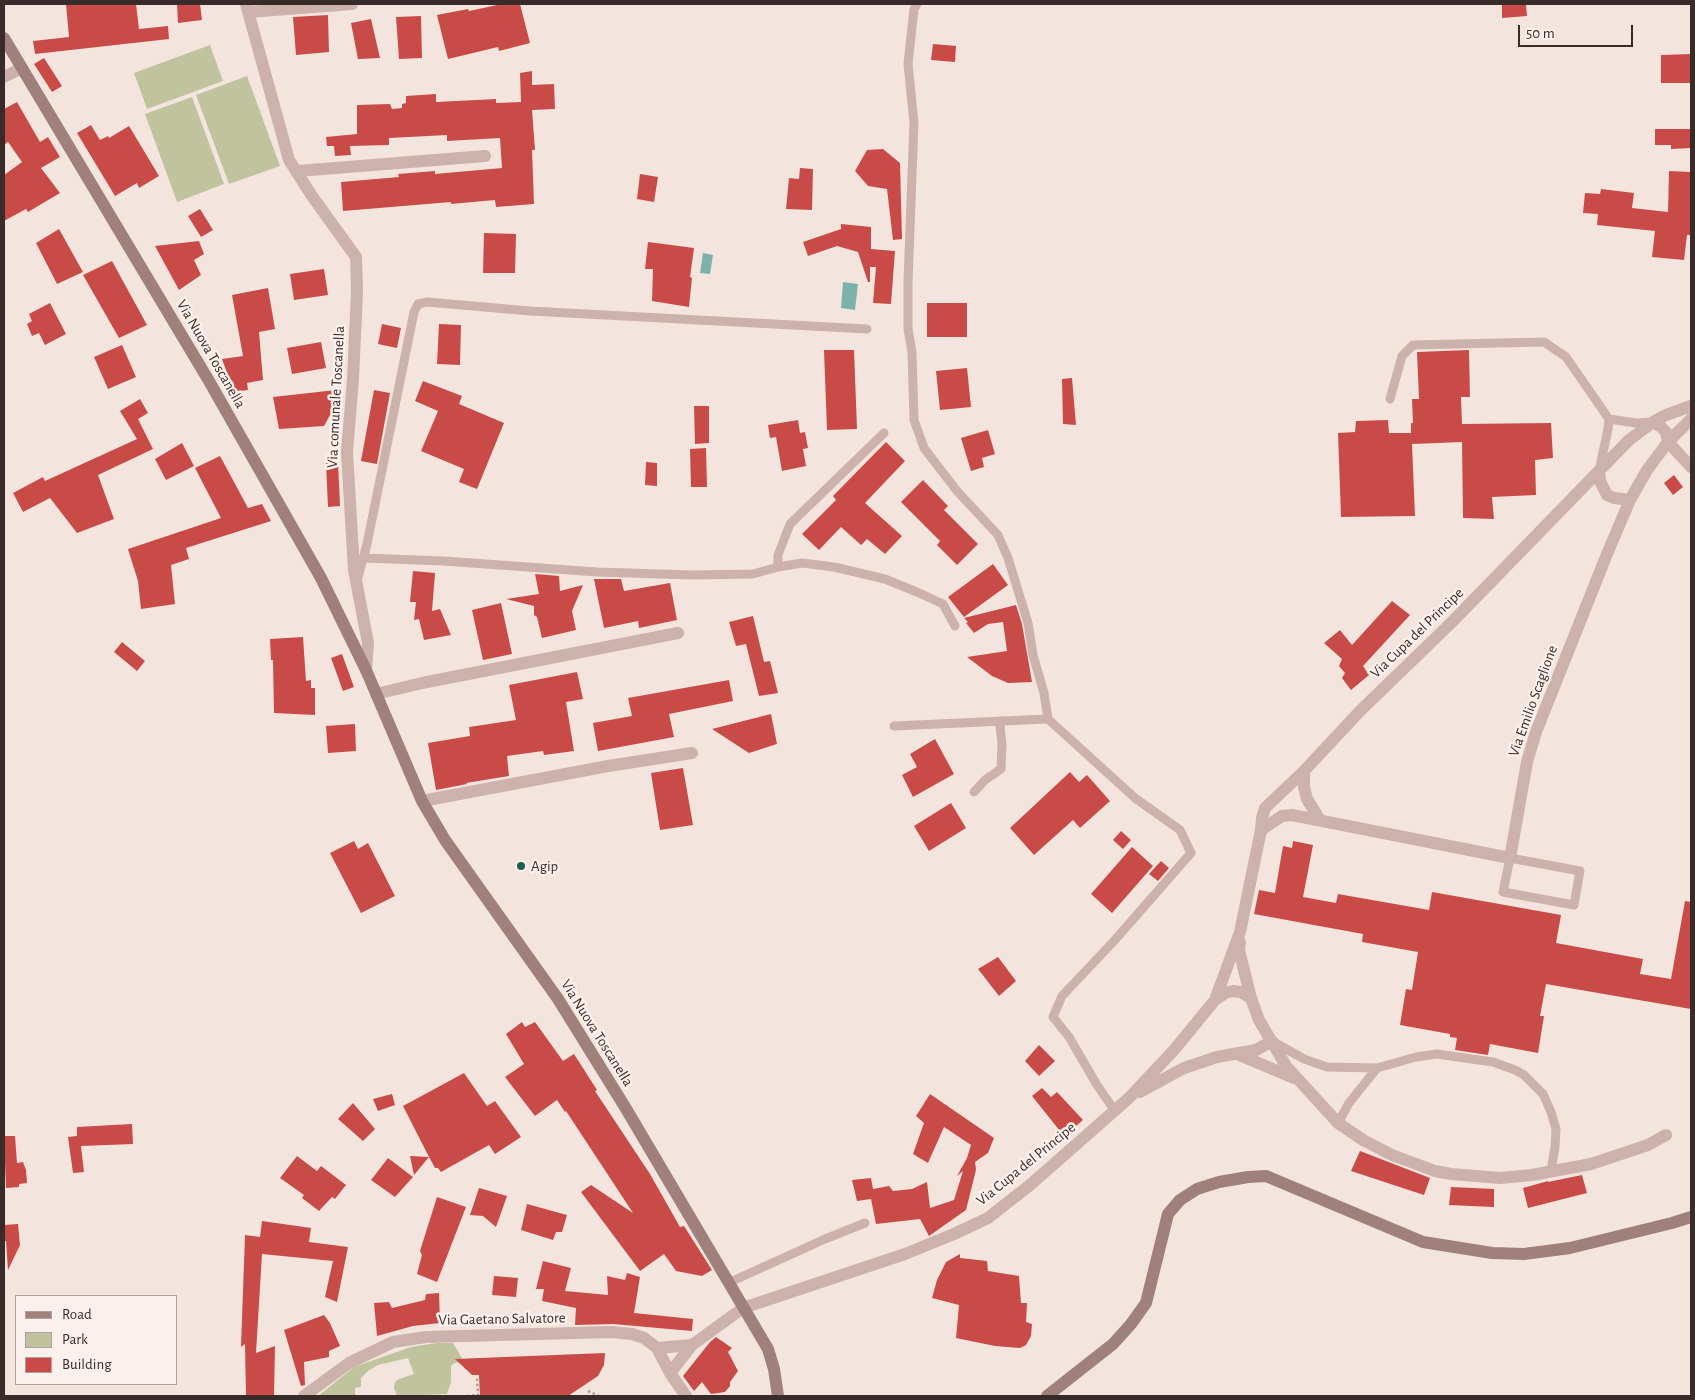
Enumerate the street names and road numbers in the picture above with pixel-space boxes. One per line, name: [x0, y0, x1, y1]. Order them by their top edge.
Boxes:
street label: Via Nuova Toscanella: [173, 296, 249, 412]
street label: Via comunale Toscanella: [323, 325, 349, 469]
street label: Via Cupa del Principe: [1367, 584, 1467, 682]
street label: Via Emilio Scaglione: [1504, 643, 1562, 759]
street label: Via Nuova Toscanella: [557, 976, 637, 1090]
street label: Via Cupa del Principe: [973, 1118, 1079, 1210]
street label: Via Gaetano Salvatore: [438, 1309, 566, 1329]

